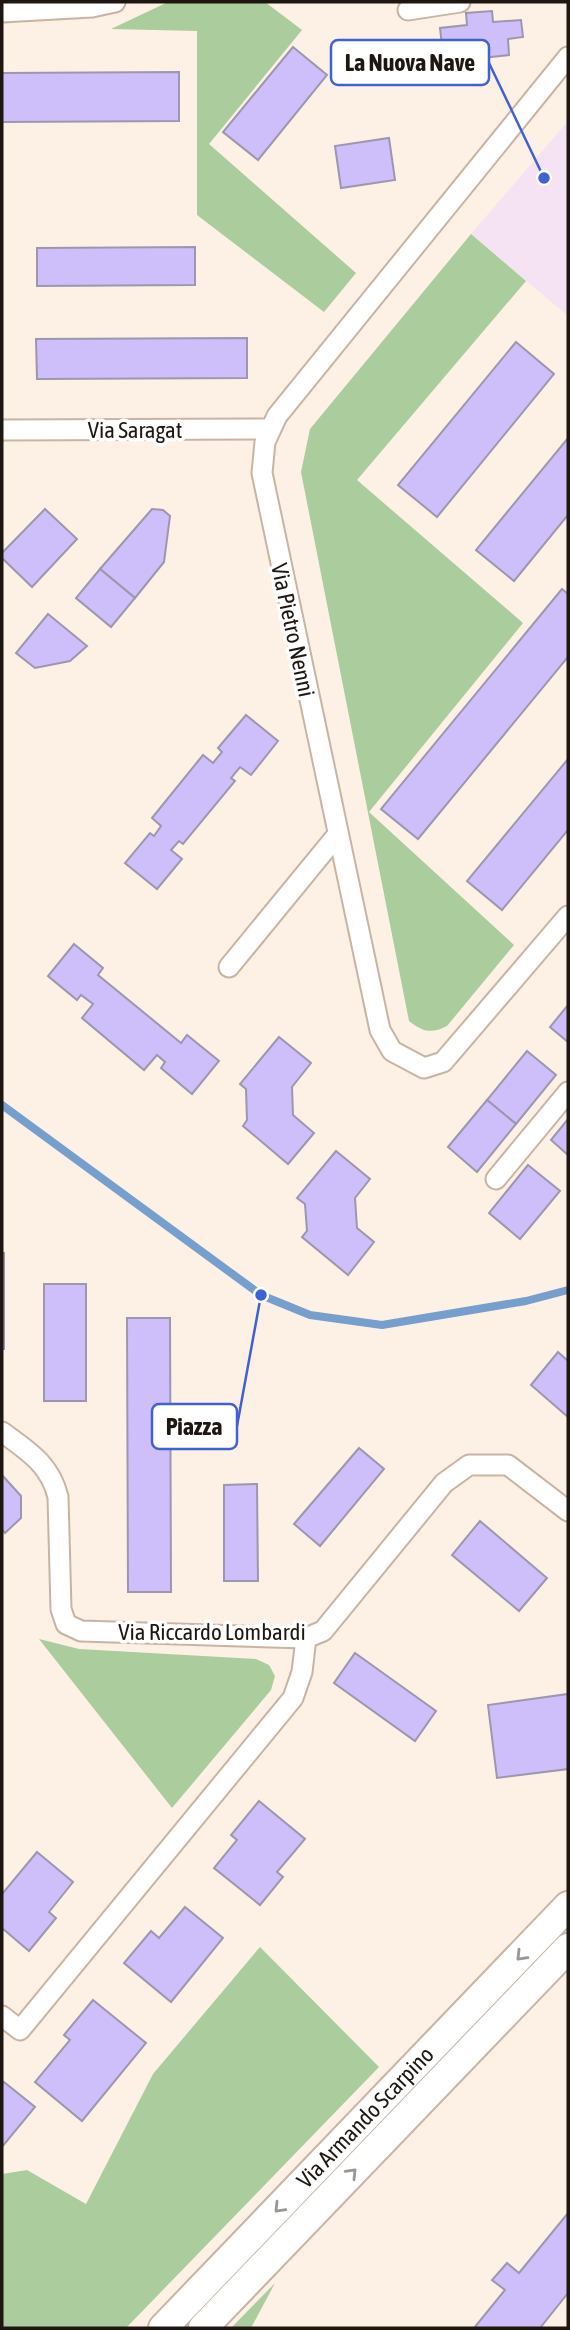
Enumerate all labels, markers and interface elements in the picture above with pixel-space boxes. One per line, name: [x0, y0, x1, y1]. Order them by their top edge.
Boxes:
callout: La Nuova Nave: [331, 40, 489, 85]
text: La Nuova Nave: [345, 49, 475, 76]
street label: Via Saragat: [88, 417, 182, 443]
street label: Via Pietro Nenni: [266, 561, 320, 699]
callout: Piazza: [152, 1404, 237, 1449]
text: Piazza: [166, 1413, 222, 1440]
street label: Via Riccardo Lombardi: [118, 1619, 306, 1645]
one-way arrow: [517, 1948, 530, 1961]
street label: Via Armando Scarpino: [292, 2041, 439, 2193]
one-way arrow: [344, 2169, 357, 2182]
one-way arrow: [274, 2200, 287, 2213]

